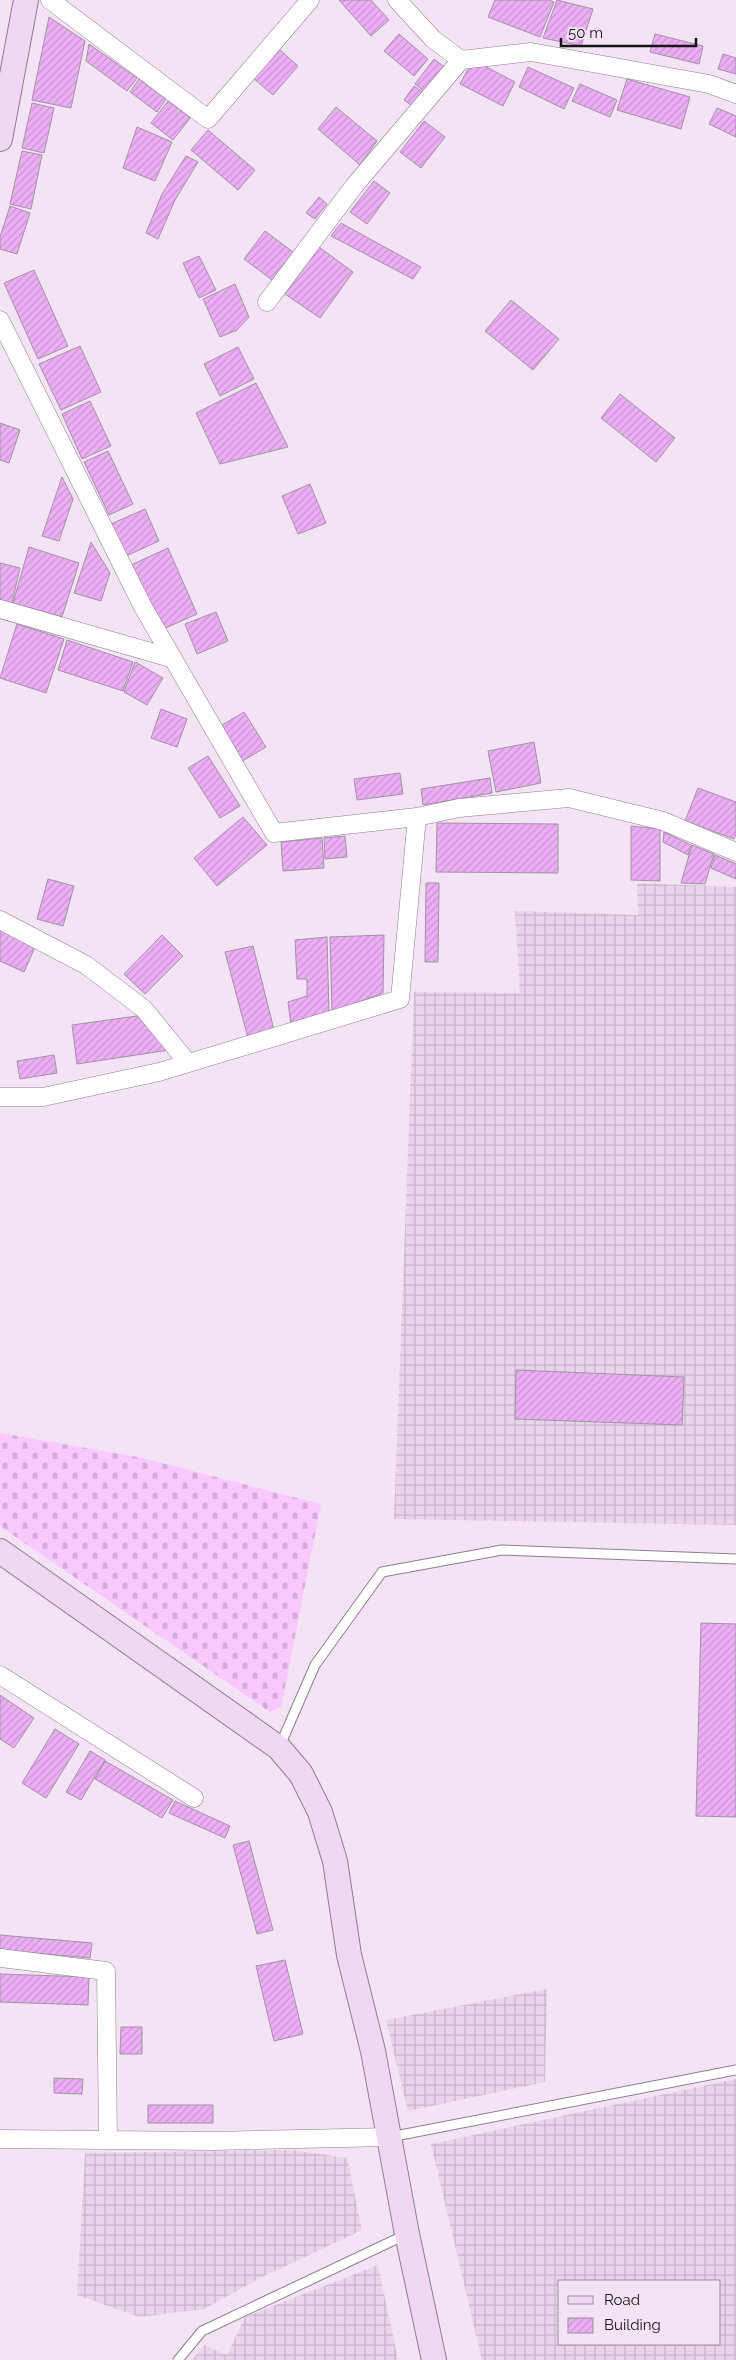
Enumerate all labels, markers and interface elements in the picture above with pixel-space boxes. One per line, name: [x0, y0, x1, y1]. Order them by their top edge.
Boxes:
scale bar: [561, 15, 696, 47]
text: 50 m: [568, 24, 603, 42]
legend: [558, 2280, 721, 2345]
text: Road: [604, 2291, 640, 2309]
text: Building: [604, 2316, 661, 2334]

